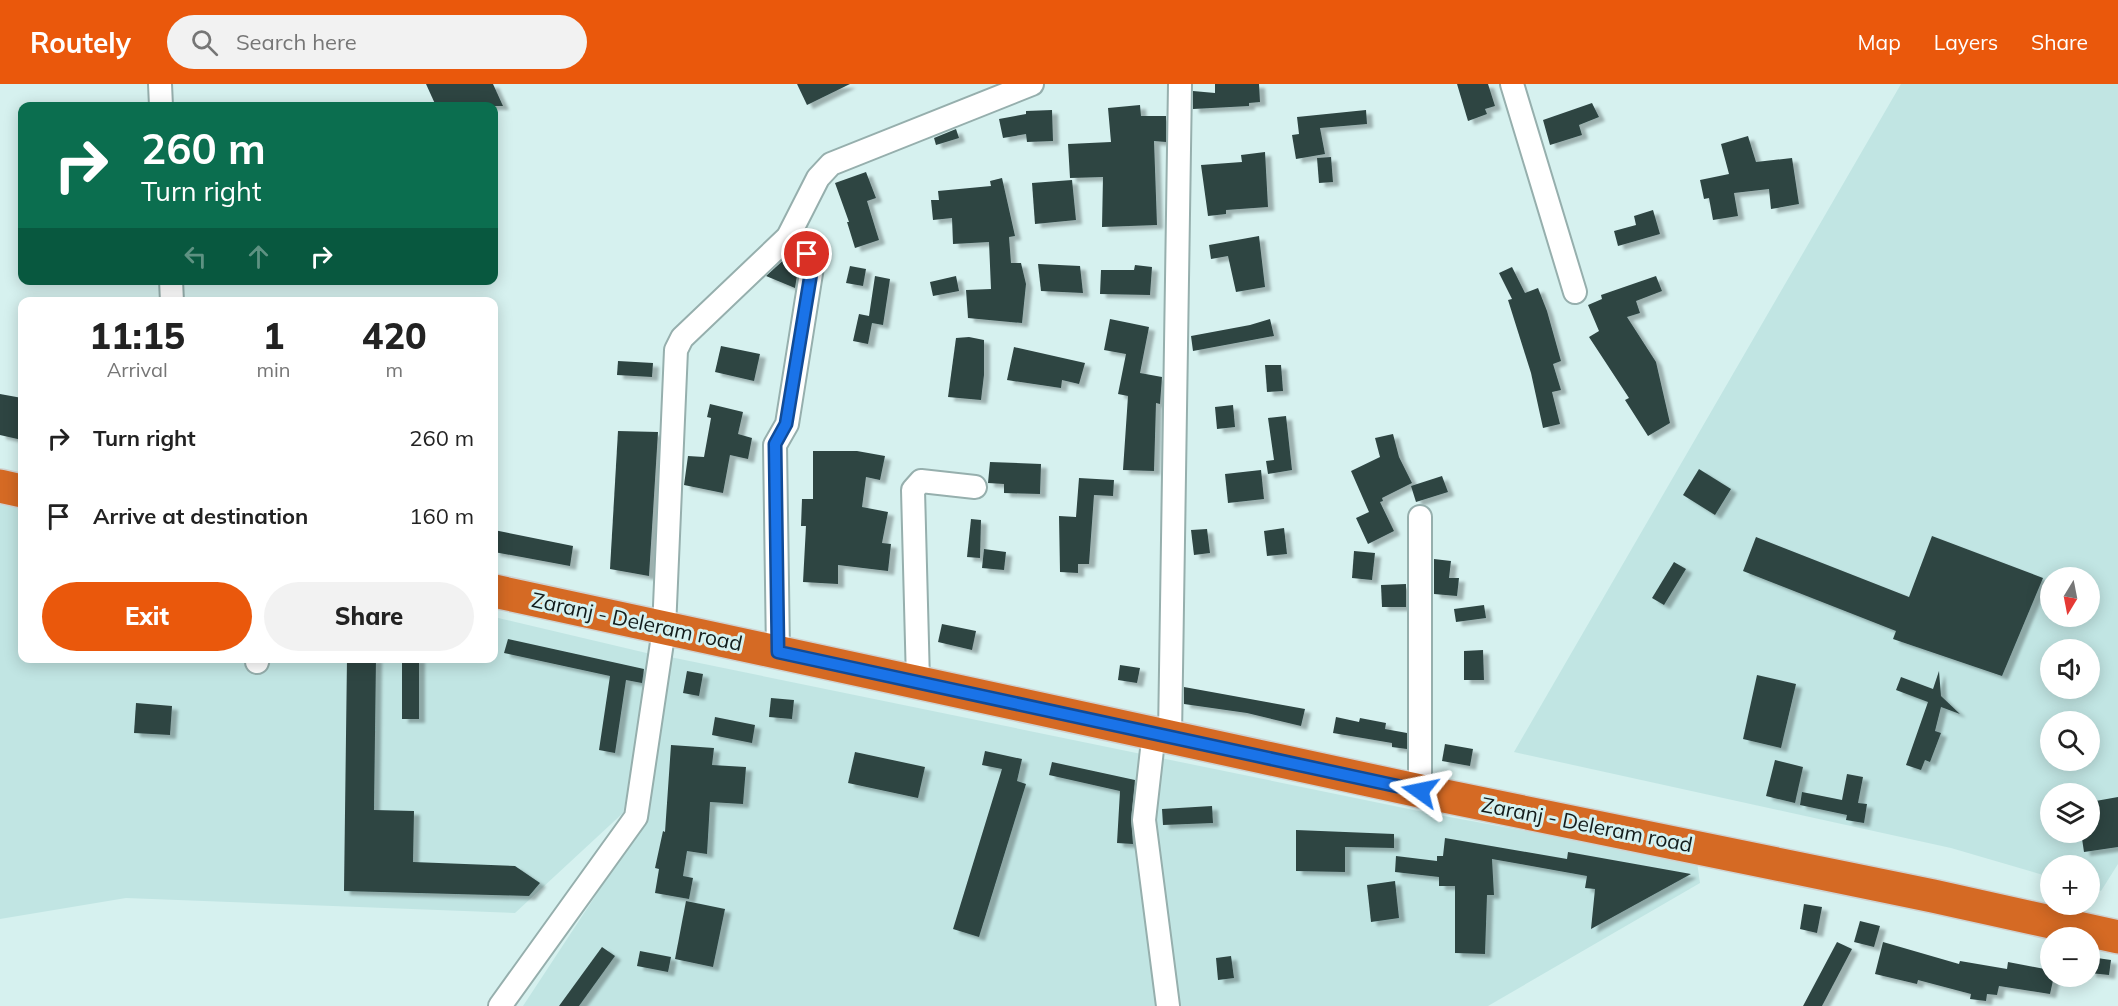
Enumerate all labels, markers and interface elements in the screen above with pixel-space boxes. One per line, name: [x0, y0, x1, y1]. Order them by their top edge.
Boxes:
search box: [167, 15, 587, 69]
text: Routely: [30, 25, 131, 60]
icon: search: [188, 26, 221, 59]
text: Search here: [236, 28, 357, 56]
text: Map: [1858, 29, 1901, 55]
text: Layers: [1934, 29, 1998, 55]
text: Share: [2031, 29, 2088, 55]
text: 260 m: [141, 122, 266, 175]
icon: right: [42, 126, 120, 204]
text: Turn right: [141, 174, 261, 208]
pin: [781, 228, 832, 279]
icon: arrive: [790, 237, 823, 270]
icon: left: [179, 240, 212, 273]
icon: ahead: [242, 240, 275, 273]
icon: right: [305, 240, 338, 273]
text: 11:15: [89, 313, 185, 358]
text: 1: [263, 313, 284, 358]
text: 420: [362, 313, 427, 358]
text: Arrival: [107, 357, 168, 382]
text: min: [256, 357, 291, 382]
text: m: [385, 357, 403, 382]
icon: right: [42, 422, 75, 455]
text: Turn right: [93, 424, 196, 452]
text: 260 m: [409, 424, 474, 452]
icon: arrive: [42, 500, 75, 533]
text: Arrive at destination: [93, 502, 308, 530]
text: 160 m: [409, 502, 474, 530]
north arrow: [2040, 567, 2100, 627]
map controls: [2040, 567, 2100, 987]
button: Exit: [42, 582, 252, 651]
button: Share: [264, 582, 474, 651]
street label: Zaranj - Deleram road: [530, 586, 745, 656]
button: sound: [2040, 639, 2100, 699]
button: search: [2040, 711, 2100, 771]
position arrow: [1388, 759, 1452, 823]
button: layers: [2040, 783, 2100, 843]
street label: Zaranj - Deleram road: [1479, 791, 1695, 857]
button: +: [2040, 855, 2100, 915]
button: −: [2040, 927, 2100, 987]

